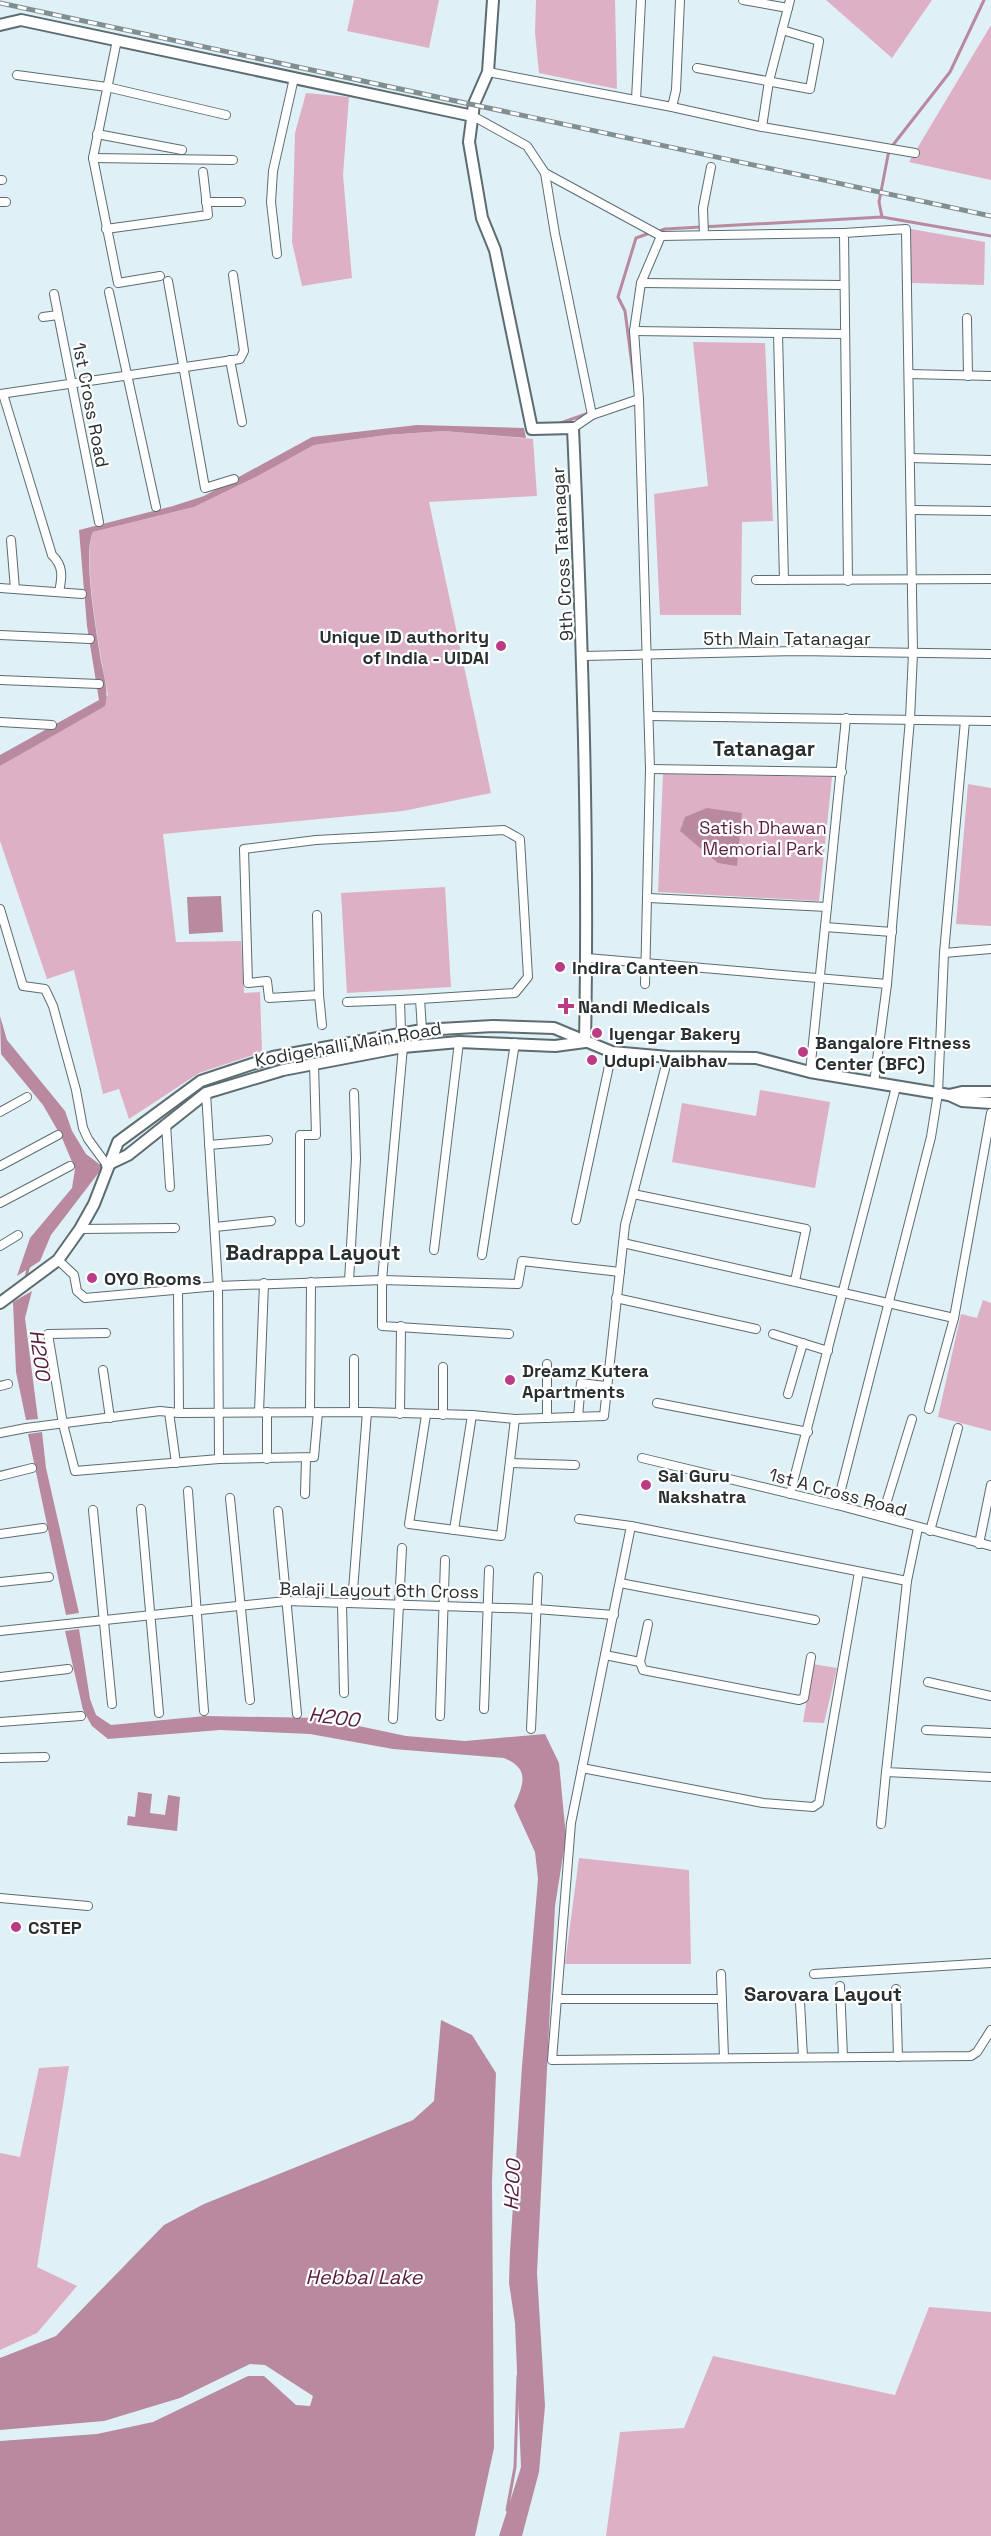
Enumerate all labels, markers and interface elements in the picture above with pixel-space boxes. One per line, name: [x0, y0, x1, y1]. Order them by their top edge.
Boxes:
street label: 1st Cross Road: [68, 341, 114, 469]
street label: 9th Cross Tatanagar: [546, 466, 578, 642]
place label: Unique ID authority of India - UIDAI: [319, 625, 489, 669]
street label: 5th Main Tatanagar: [703, 627, 871, 650]
marker: Unique ID authority of India - UIDAI: [494, 639, 508, 653]
district label: Tatanagar: [713, 735, 815, 762]
park label: Satish Dhawan Memorial Park: [699, 816, 827, 860]
place label: Indira Canteen: [572, 956, 699, 979]
marker: Indira Canteen: [553, 960, 567, 974]
place label: Nandi Medicals: [578, 995, 710, 1018]
marker: Nandi Medicals: [559, 999, 573, 1013]
street label: Kodigehalli Main Road: [253, 1016, 443, 1072]
place label: Iyengar Bakery: [609, 1022, 740, 1045]
marker: Iyengar Bakery: [590, 1026, 604, 1040]
place label: Bangalore Fitness Center (BFC): [815, 1031, 971, 1075]
marker: Bangalore Fitness Center (BFC): [796, 1045, 810, 1059]
place label: Udupi Vaibhav: [604, 1049, 728, 1072]
marker: Udupi Vaibhav: [585, 1053, 599, 1067]
district label: Badrappa Layout: [225, 1239, 401, 1266]
place label: OYO Rooms: [104, 1267, 201, 1290]
marker: OYO Rooms: [85, 1271, 99, 1285]
water label: H200: [24, 1328, 57, 1384]
place label: Dreamz Kutera Apartments: [522, 1359, 649, 1403]
marker: Dreamz Kutera Apartments: [503, 1373, 517, 1387]
street label: 1st A Cross Road: [766, 1462, 910, 1522]
place label: Sai Guru Nakshatra: [658, 1464, 747, 1508]
marker: Sai Guru Nakshatra: [639, 1478, 653, 1492]
street label: Balaji Layout 6th Cross: [279, 1577, 479, 1603]
water label: H200: [307, 1701, 363, 1733]
place label: CSTEP: [28, 1916, 82, 1939]
marker: CSTEP: [9, 1920, 23, 1934]
district label: Sarovara Layout: [744, 1981, 902, 2007]
water label: H200: [498, 2157, 526, 2211]
water label: Hebbal Lake: [306, 2264, 424, 2290]

